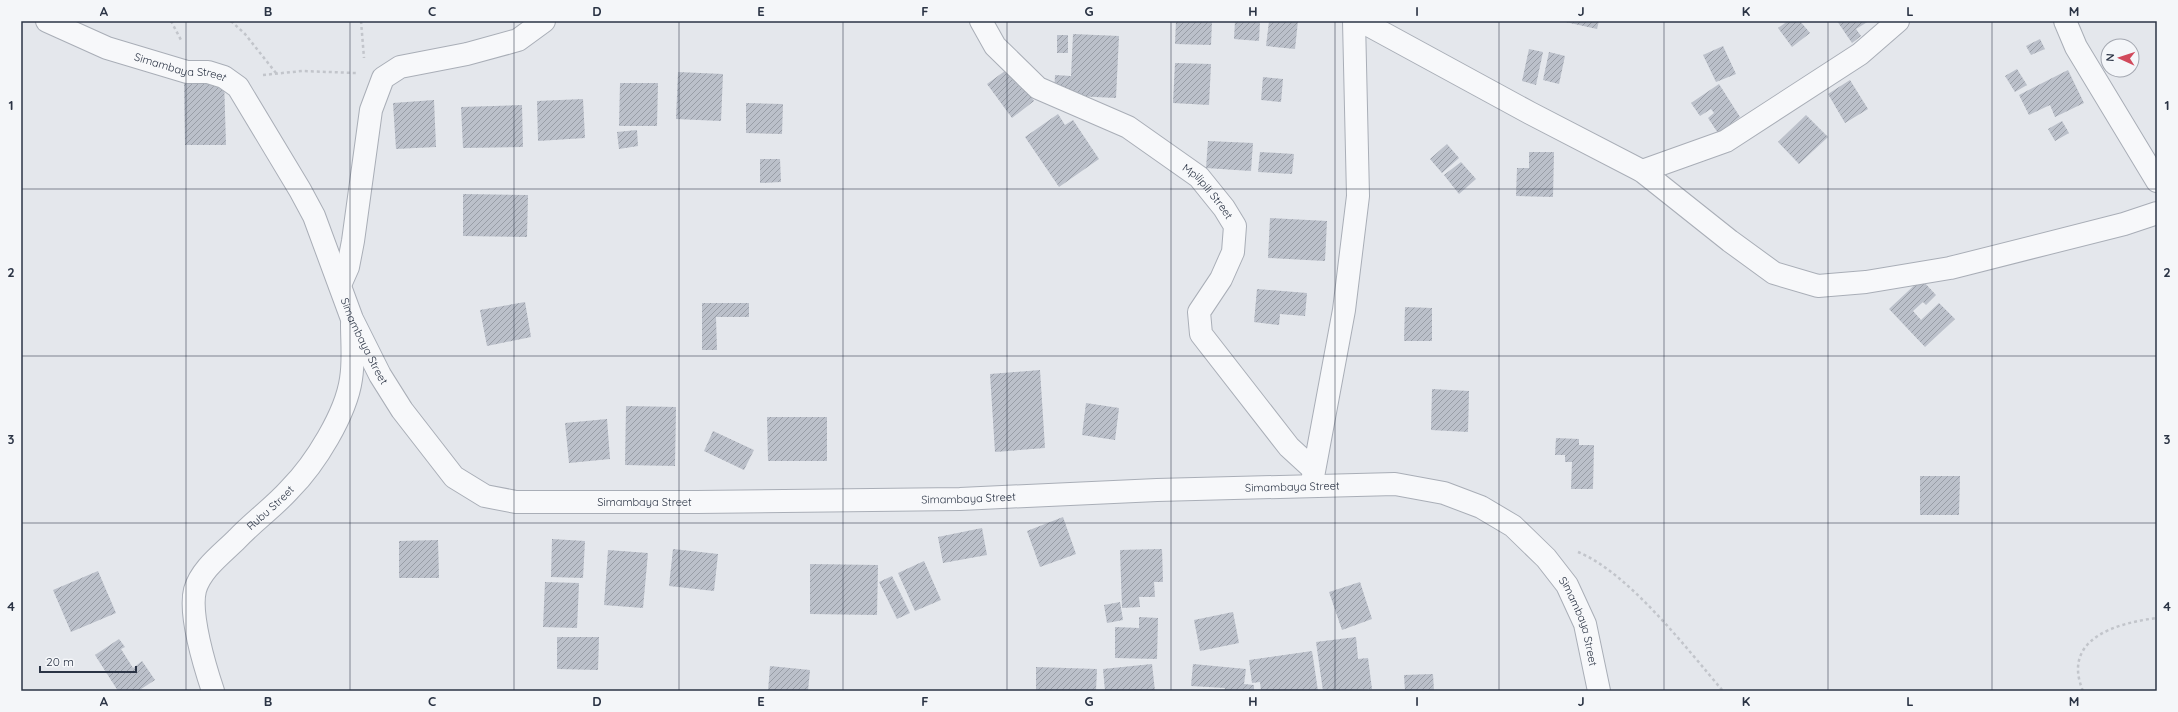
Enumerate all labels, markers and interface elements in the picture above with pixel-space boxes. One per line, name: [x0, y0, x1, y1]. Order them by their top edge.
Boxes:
text: A: [100, 3, 109, 19]
text: B: [264, 3, 272, 19]
text: C: [428, 3, 436, 19]
text: D: [592, 3, 602, 19]
text: E: [757, 3, 765, 19]
text: F: [921, 3, 929, 19]
text: G: [1084, 3, 1094, 19]
text: H: [1248, 3, 1258, 19]
text: I: [1415, 3, 1419, 19]
text: J: [1577, 3, 1585, 19]
text: K: [1742, 3, 1751, 19]
text: L: [1906, 3, 1914, 19]
text: M: [2069, 3, 2079, 19]
north arrow: [2100, 38, 2140, 78]
street label: Simambaya Street: [133, 50, 230, 84]
text: N: [2103, 53, 2117, 62]
text: 1: [8, 97, 14, 113]
text: 1: [2164, 97, 2170, 113]
street label: Mpilipili Street: [1180, 160, 1236, 222]
text: 2: [7, 264, 15, 280]
text: 2: [2163, 264, 2171, 280]
street label: Simambaya Street: [338, 296, 391, 387]
text: 3: [8, 431, 15, 447]
text: 3: [2164, 431, 2171, 447]
street label: Simambaya Street: [1245, 478, 1340, 495]
street label: Rubu Street: [244, 482, 297, 533]
street label: Simambaya Street: [921, 489, 1016, 506]
street label: Simambaya Street: [597, 495, 692, 509]
street label: Simambaya Street: [1556, 574, 1601, 668]
text: 4: [7, 598, 15, 614]
text: 4: [2163, 598, 2171, 614]
scale bar: [40, 648, 136, 674]
text: 20 m: [46, 654, 74, 669]
text: A: [100, 693, 109, 709]
text: B: [264, 693, 272, 709]
text: C: [428, 693, 436, 709]
text: D: [592, 693, 602, 709]
text: E: [757, 693, 765, 709]
text: F: [921, 693, 929, 709]
text: G: [1084, 693, 1094, 709]
text: H: [1248, 693, 1258, 709]
text: I: [1415, 693, 1419, 709]
text: J: [1577, 693, 1585, 709]
text: K: [1742, 693, 1751, 709]
text: L: [1906, 693, 1914, 709]
text: M: [2069, 693, 2079, 709]

